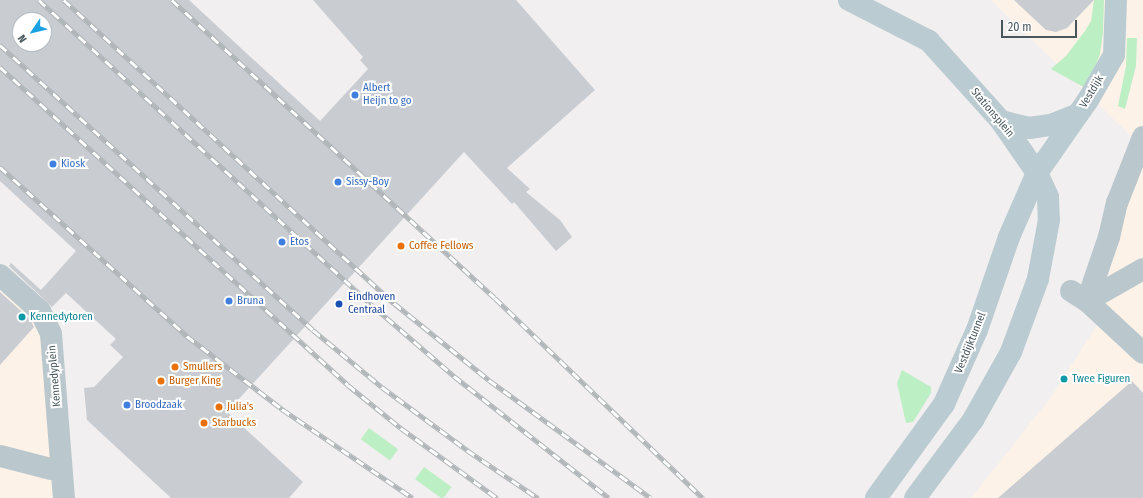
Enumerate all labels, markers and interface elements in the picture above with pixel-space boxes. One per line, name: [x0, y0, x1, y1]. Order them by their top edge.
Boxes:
north arrow: [12, 12, 52, 52]
scale bar: [1003, 12, 1079, 38]
text: 20 m: [1008, 20, 1032, 34]
text: N: [15, 32, 30, 45]
street label: Vestdijk: [1077, 73, 1107, 111]
place label: Albert Heijn to go: [363, 82, 412, 108]
street label: Stationsplein: [968, 86, 1016, 140]
marker: Albert Heijn to go: [350, 90, 360, 100]
place label: Kiosk: [61, 157, 85, 171]
marker: Kiosk: [48, 159, 58, 169]
place label: Sissy-Boy: [346, 175, 389, 189]
marker: Sissy-Boy: [333, 177, 343, 187]
place label: Etos: [290, 235, 309, 249]
marker: Etos: [277, 237, 287, 247]
place label: Coffee Fellows: [409, 239, 474, 253]
marker: Coffee Fellows: [396, 241, 406, 251]
place label: Eindhoven Centraal: [348, 291, 395, 317]
place label: Bruna: [237, 294, 264, 308]
marker: Bruna: [224, 296, 234, 306]
marker: Eindhoven Centraal: [333, 298, 345, 310]
place label: Kennedytoren: [30, 310, 93, 324]
street label: Vestdijktunnel: [953, 311, 989, 375]
marker: Kennedytoren: [17, 312, 27, 322]
street label: Kennedyplein: [46, 345, 64, 407]
place label: Smullers: [183, 360, 222, 374]
marker: Smullers: [170, 362, 180, 372]
place label: Twee Figuren: [1072, 372, 1130, 386]
place label: Burger King: [169, 374, 221, 388]
marker: Twee Figuren: [1059, 374, 1069, 384]
marker: Burger King: [156, 376, 166, 386]
place label: Broodzaak: [135, 398, 182, 412]
marker: Broodzaak: [122, 400, 132, 410]
place label: Julia's: [227, 400, 254, 414]
marker: Julia's: [214, 402, 224, 412]
place label: Starbucks: [212, 416, 256, 430]
marker: Starbucks: [199, 418, 209, 428]

